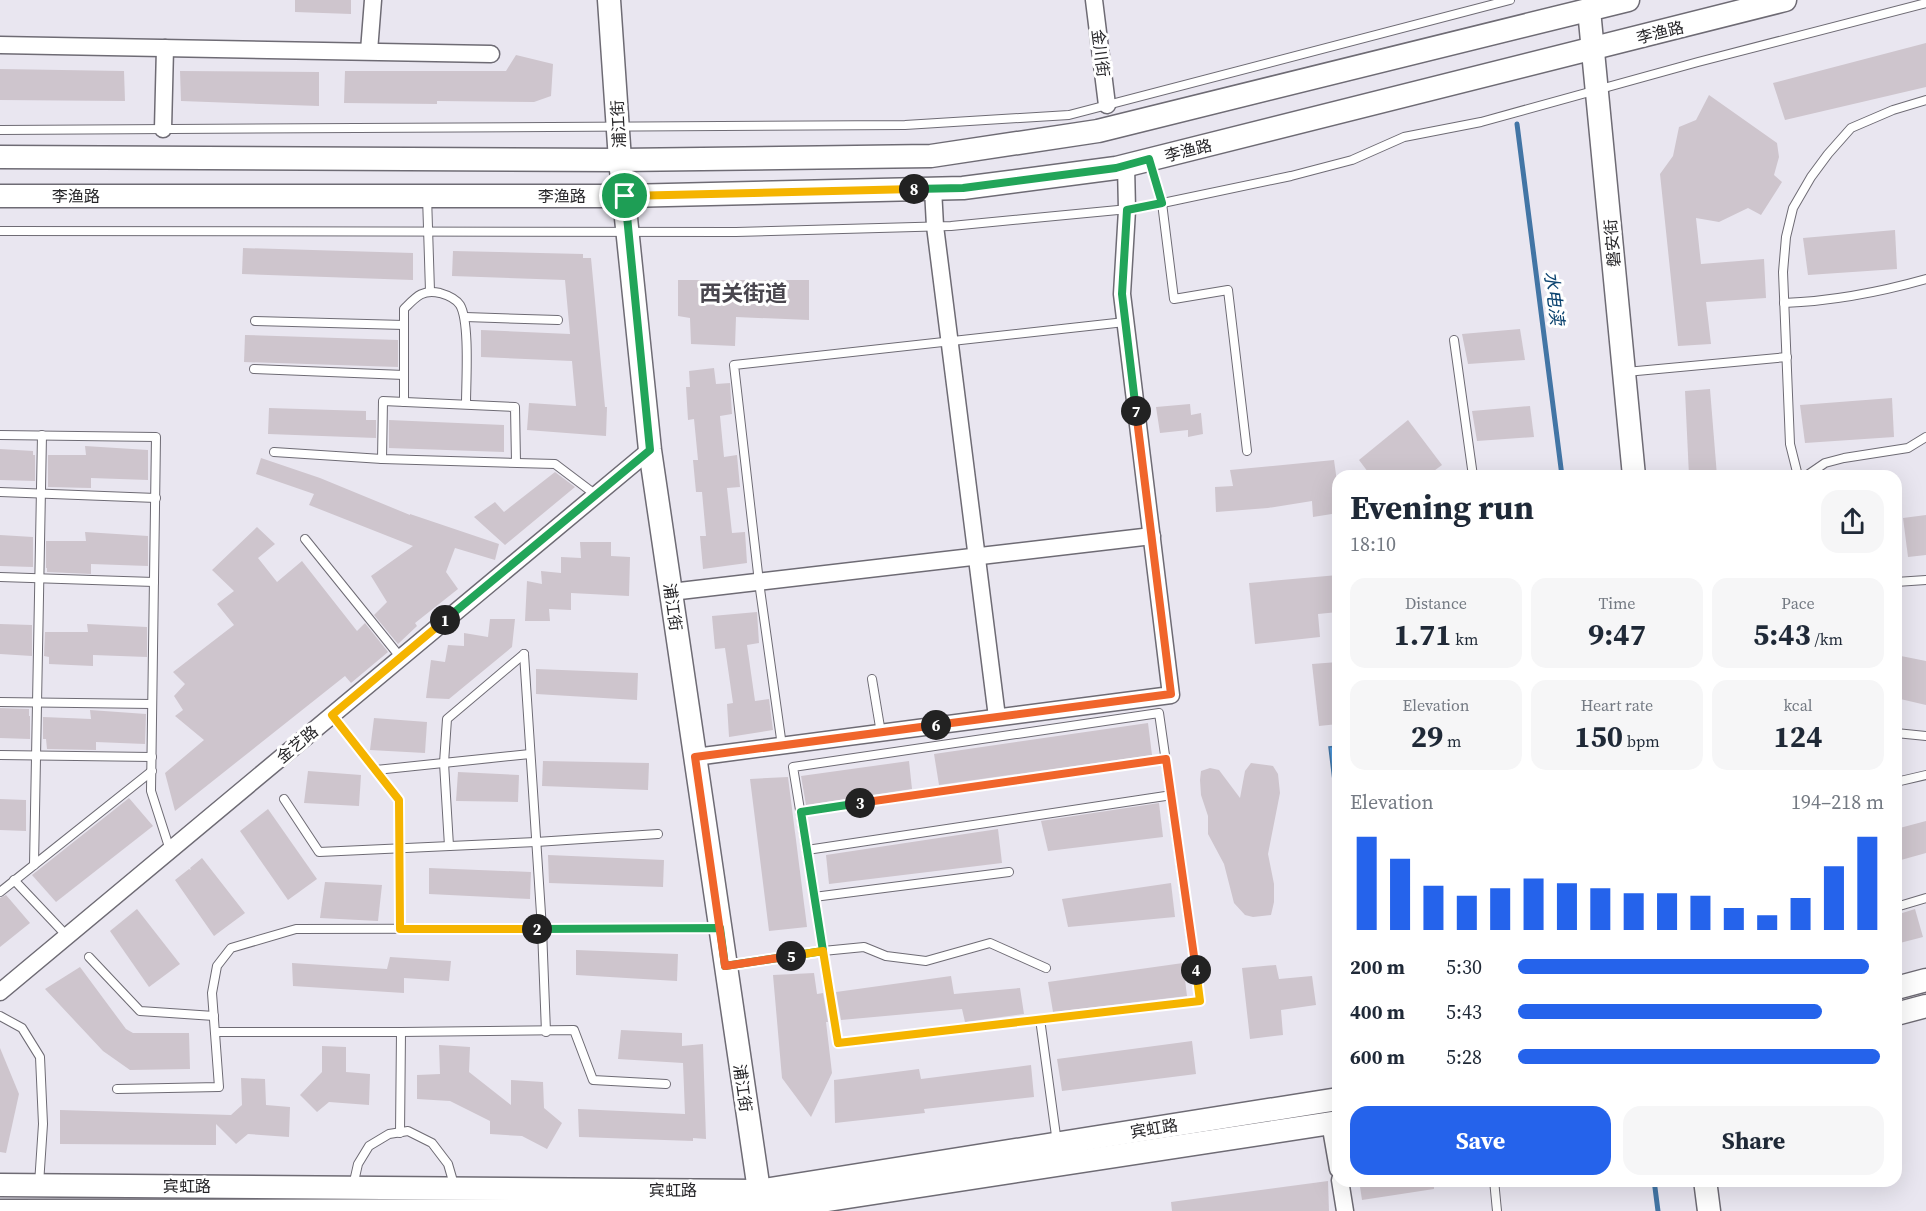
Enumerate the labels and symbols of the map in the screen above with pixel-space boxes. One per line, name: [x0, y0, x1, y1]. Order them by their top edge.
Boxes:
street label: 李渔路: [1634, 16, 1686, 48]
street label: 金川街: [1087, 28, 1115, 78]
street label: 浦江街: [606, 99, 630, 149]
street label: 李渔路: [1162, 134, 1214, 166]
pin: [599, 170, 650, 221]
pin: 8: [899, 174, 929, 204]
street label: 李渔路: [52, 185, 100, 207]
street label: 李渔路: [538, 185, 586, 207]
street label: 磐安街: [1599, 218, 1625, 268]
water label: 水电渎: [1539, 270, 1570, 328]
district label: 西关街道: [699, 278, 787, 308]
pin: 7: [1121, 396, 1151, 426]
street label: 浦江街: [659, 582, 687, 632]
pin: 1: [430, 605, 460, 635]
pin: 6: [921, 710, 951, 740]
street label: 金艺路: [272, 720, 322, 768]
pin: 3: [845, 788, 875, 818]
pin: 2: [522, 914, 552, 944]
pin: 5: [776, 941, 806, 971]
pin: 4: [1181, 955, 1211, 985]
street label: 浦江街: [729, 1063, 757, 1113]
street label: 宾虹路: [1129, 1113, 1179, 1143]
street label: 宾虹路: [163, 1175, 211, 1197]
street label: 宾虹路: [649, 1179, 697, 1201]

